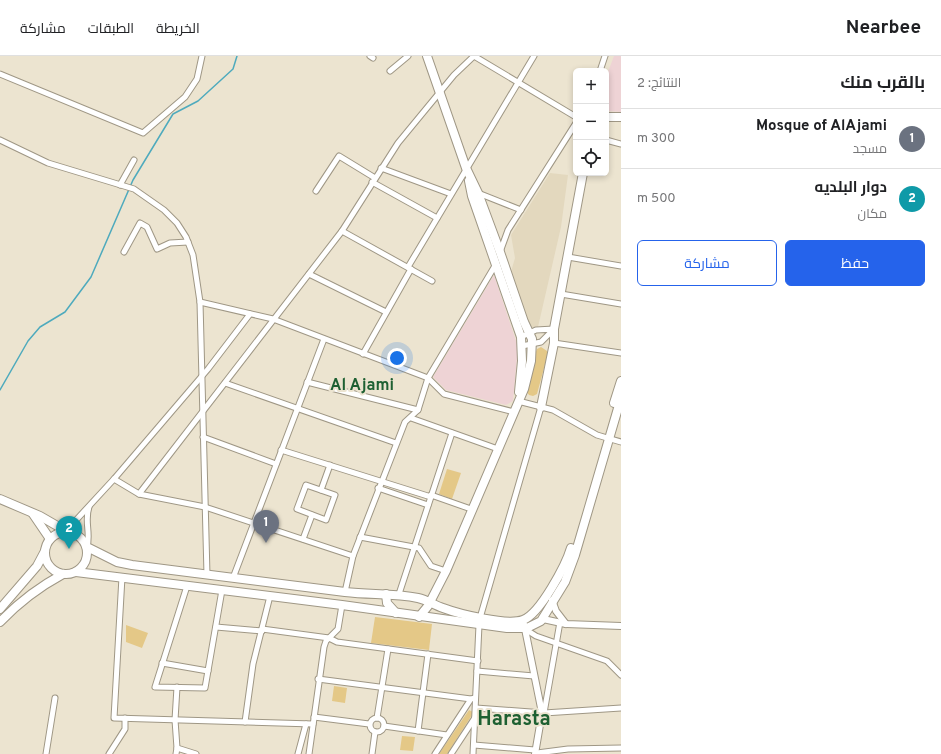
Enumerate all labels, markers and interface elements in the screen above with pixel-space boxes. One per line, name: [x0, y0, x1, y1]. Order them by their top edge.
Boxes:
text: Nearbee: [846, 16, 921, 40]
text: مشاركة: [20, 21, 66, 38]
text: الطبقات: [88, 21, 134, 38]
text: الخريطة: [156, 21, 200, 38]
map controls: [573, 68, 609, 176]
button: +: [573, 68, 609, 104]
text: بالقرب منك: [841, 73, 925, 95]
text: النتائج: 2: [637, 76, 681, 92]
button: −: [573, 104, 609, 140]
text: Mosque of AlAjami: [756, 117, 887, 136]
text: 300 m: [637, 131, 675, 147]
text: 1: [909, 131, 915, 147]
button: locate: [573, 140, 609, 176]
text: مسجد: [853, 142, 887, 158]
text: دوار البلديه: [815, 179, 887, 198]
text: 500 m: [637, 191, 676, 207]
text: 2: [908, 191, 916, 207]
text: مكان: [858, 207, 887, 223]
button: مشاركة: [637, 240, 777, 286]
button: حفظ: [785, 240, 925, 286]
your location: [387, 348, 407, 368]
district label: Al Ajami: [330, 376, 394, 396]
pin: 1: [253, 510, 279, 543]
pin: 2: [56, 516, 82, 549]
district label: Harasta: [477, 707, 551, 733]

